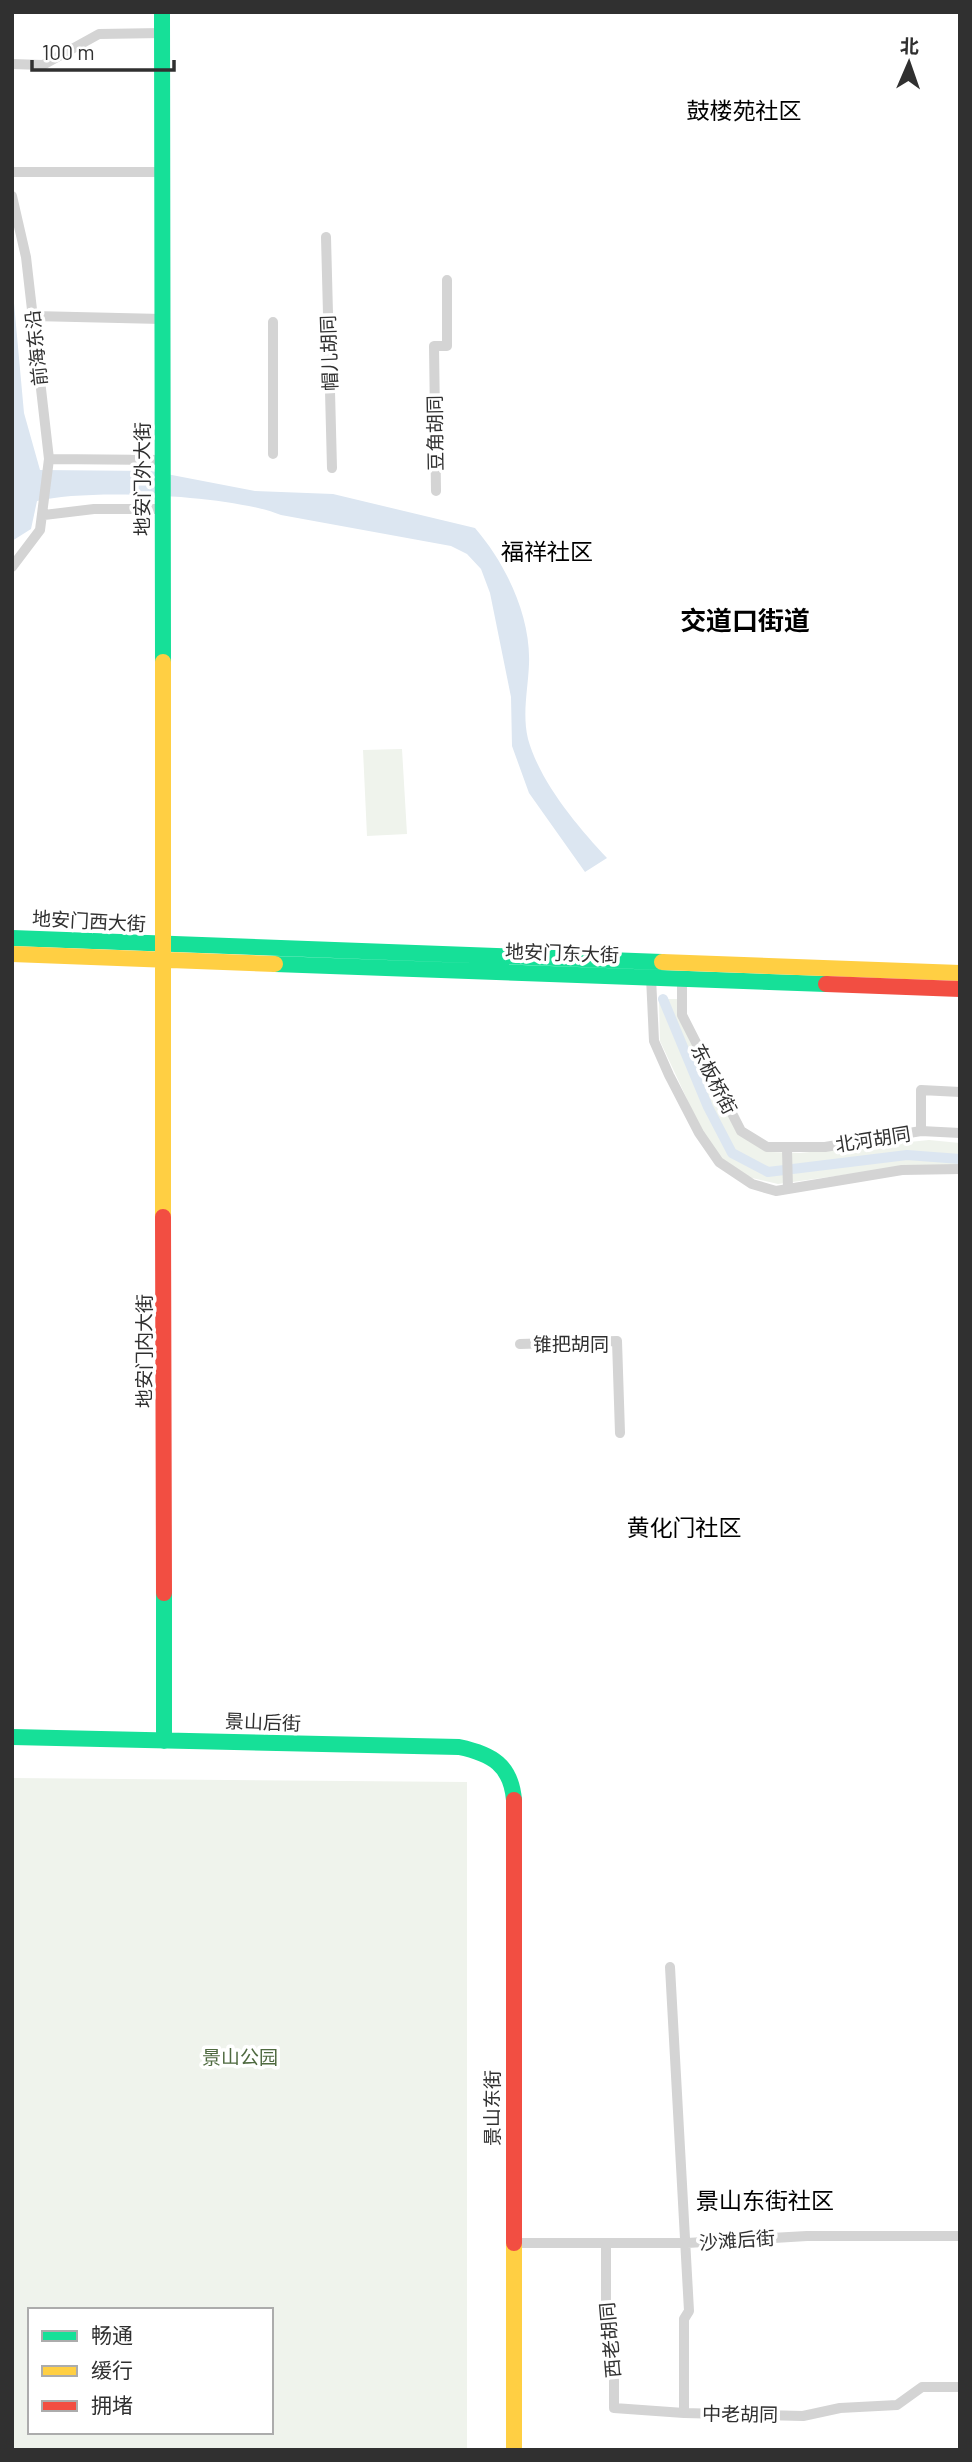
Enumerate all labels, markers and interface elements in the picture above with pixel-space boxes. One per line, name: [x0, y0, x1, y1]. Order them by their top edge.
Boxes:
scale bar: [32, 28, 173, 72]
north arrow: [874, 28, 944, 98]
text: 北: [900, 34, 920, 57]
text: 100 m: [42, 39, 95, 64]
district label: 鼓楼苑社区: [687, 96, 802, 124]
street label: 前海东沿: [20, 309, 51, 387]
street label: 帽儿胡同: [316, 315, 341, 391]
street label: 豆角胡同: [422, 395, 447, 471]
street label: 地安门外大街: [130, 422, 153, 536]
district label: 福祥社区: [501, 537, 593, 565]
district label: 交道口街道: [680, 604, 810, 635]
street label: 地安门西大街: [31, 906, 147, 935]
street label: 地安门东大街: [505, 939, 619, 966]
street label: 东板桥街: [687, 1040, 742, 1118]
street label: 北河胡同: [834, 1121, 912, 1156]
street label: 地安门内大街: [132, 1294, 155, 1408]
street label: 锥把胡同: [533, 1332, 609, 1355]
district label: 黄化门社区: [627, 1513, 742, 1541]
street label: 景山后街: [225, 1709, 301, 1734]
park label: 景山公园: [202, 2045, 278, 2068]
street label: 景山东街: [480, 2070, 503, 2146]
district label: 景山东街社区: [696, 2186, 834, 2214]
street label: 沙滩后街: [698, 2225, 776, 2254]
street label: 西老胡同: [595, 2301, 624, 2379]
legend: [28, 2308, 273, 2434]
text: 畅通: [91, 2322, 133, 2347]
text: 缓行: [91, 2357, 133, 2382]
text: 拥堵: [91, 2392, 133, 2417]
street label: 中老胡同: [702, 2401, 778, 2426]

